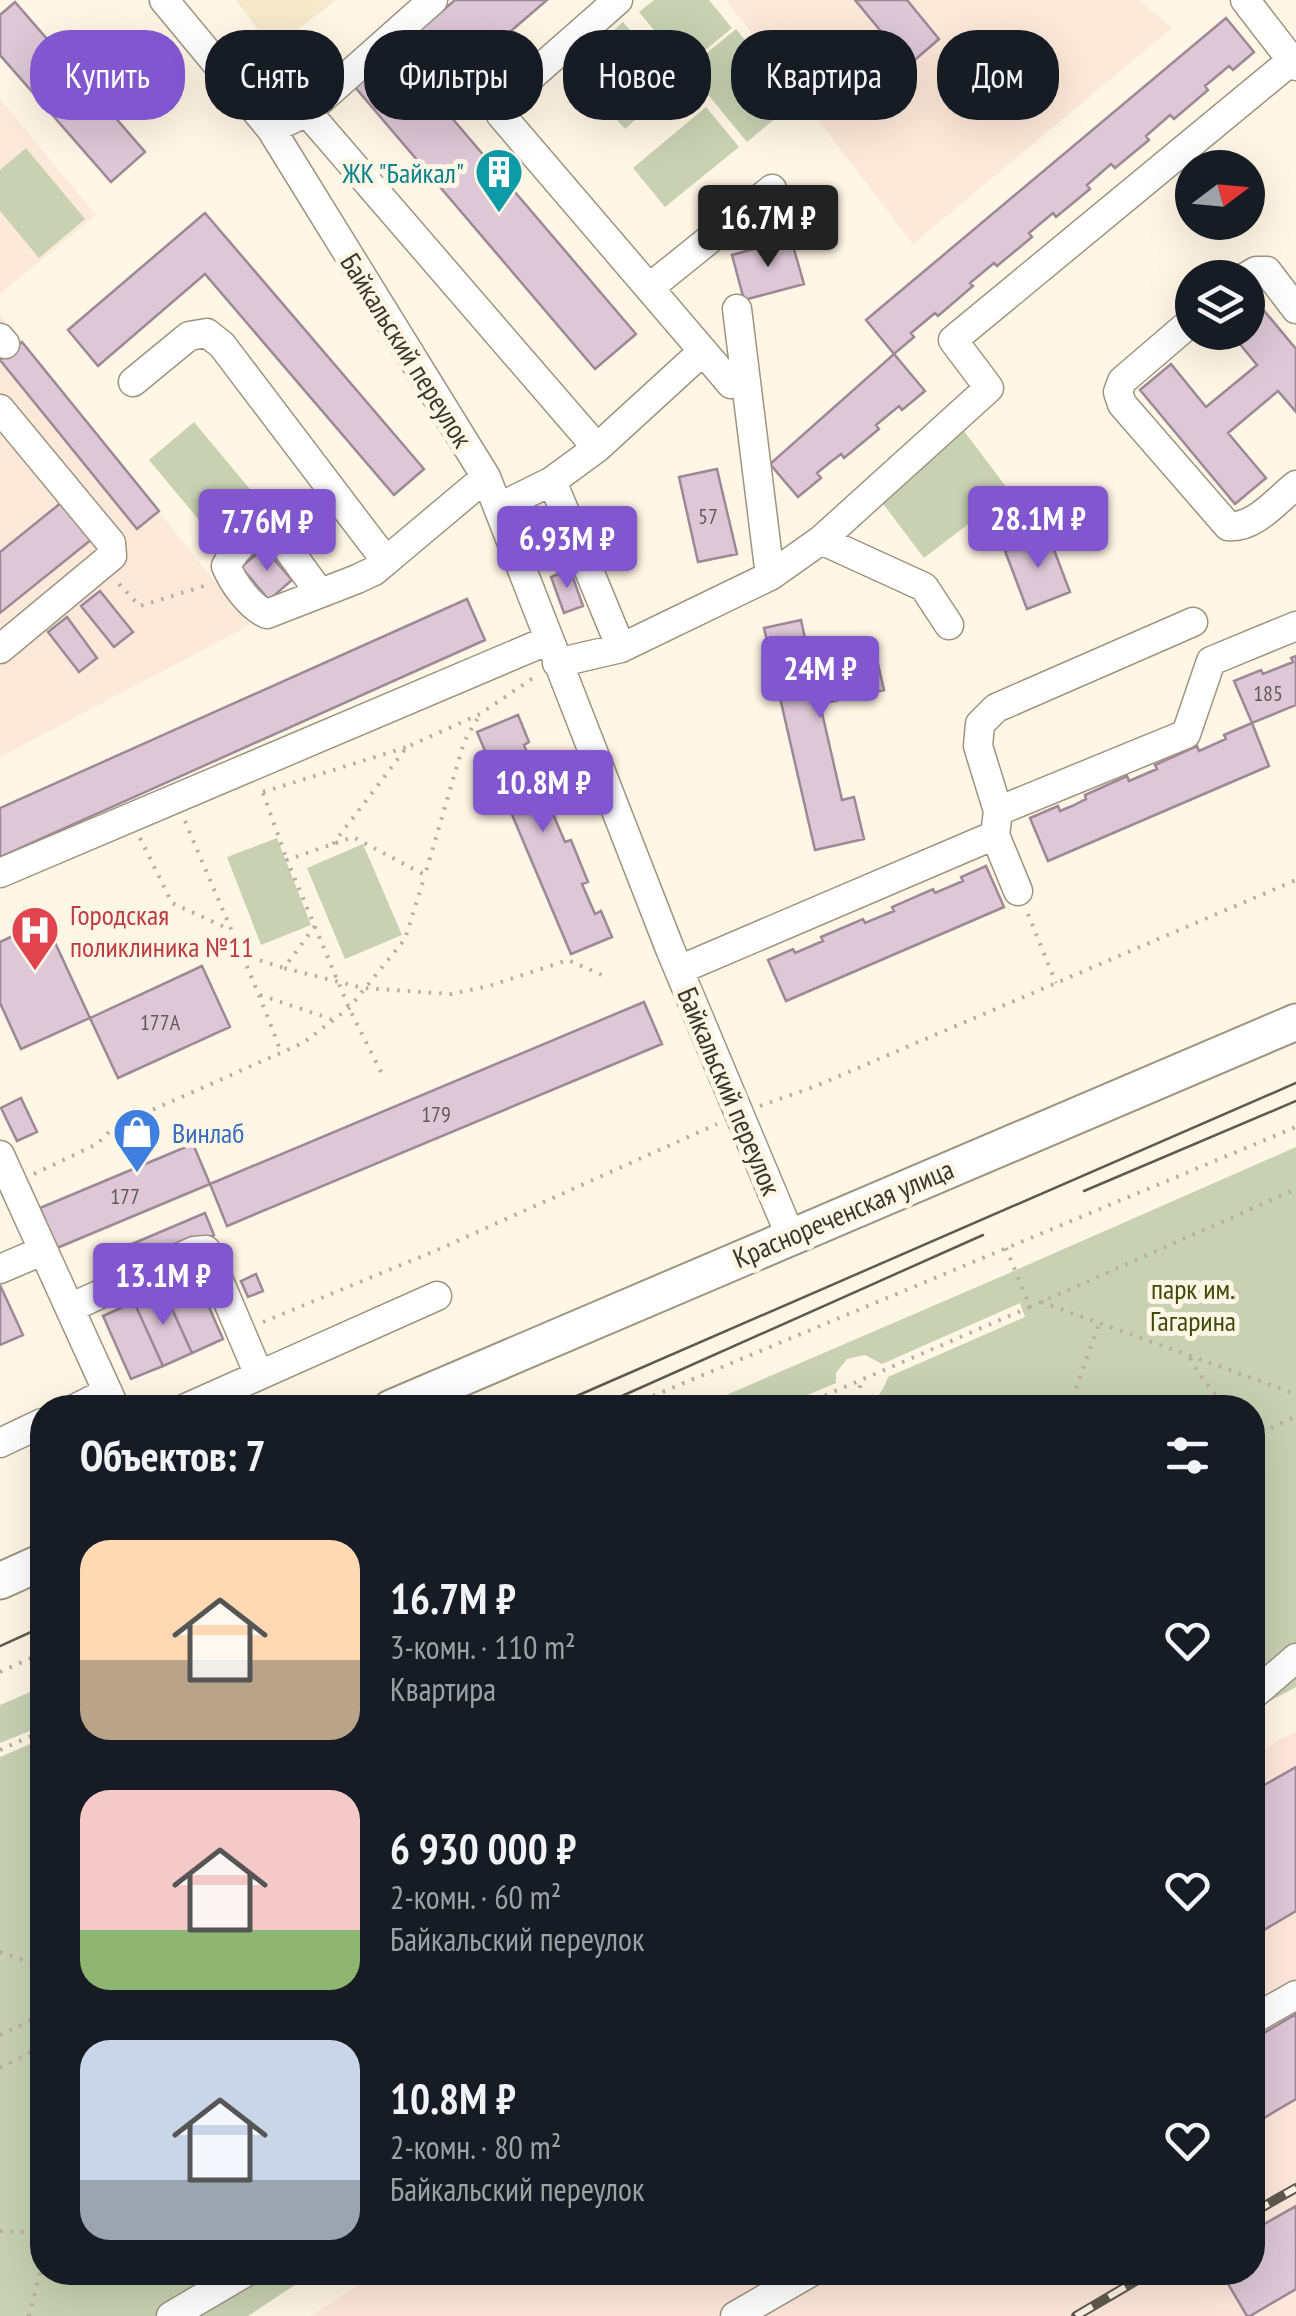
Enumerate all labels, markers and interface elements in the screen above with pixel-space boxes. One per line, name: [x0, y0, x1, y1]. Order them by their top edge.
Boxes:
chip: Купить: [30, 30, 185, 120]
chip: Снять: [205, 30, 344, 120]
chip: Фильтры: [364, 30, 543, 120]
chip: Новое: [563, 30, 711, 120]
chip: Квартира: [731, 30, 917, 120]
chip: Дом: [937, 30, 1059, 120]
building icon: ЖК "Байкал": [473, 146, 525, 214]
north arrow: [1175, 150, 1265, 240]
map controls: [1175, 150, 1265, 350]
place label: ЖК "Байкал": [341, 154, 464, 191]
pin: 16.7M ₽: [676, 185, 860, 270]
text: 16.7M ₽: [720, 196, 816, 238]
street label: Байкальский переулок: [332, 246, 482, 454]
button: layers: [1175, 260, 1265, 350]
pin: 28.1M ₽: [946, 486, 1130, 571]
pin: 7.76M ₽: [175, 489, 359, 574]
text: 28.1M ₽: [990, 497, 1086, 539]
text: 7.76M ₽: [221, 500, 313, 542]
house number: 57: [698, 502, 718, 530]
pin: 6.93M ₽: [475, 506, 659, 591]
text: 6.93M ₽: [519, 517, 615, 559]
pin: 24M ₽: [750, 636, 890, 721]
text: 24M ₽: [783, 647, 857, 689]
house number: 185: [1253, 679, 1283, 707]
pin: 10.8M ₽: [451, 750, 635, 835]
text: 10.8M ₽: [495, 761, 591, 803]
place label: Городская поликлиника №11: [70, 896, 254, 965]
hospital icon: Городская поликлиника №11: [9, 904, 61, 972]
street label: Байкальский переулок: [670, 981, 791, 1201]
house number: 177А: [140, 1008, 181, 1036]
house number: 179: [421, 1100, 451, 1128]
shop icon: Винлаб: [111, 1106, 163, 1174]
place label: Винлаб: [172, 1114, 244, 1151]
street label: Краснореченская улица: [727, 1150, 959, 1276]
house number: 177: [110, 1182, 140, 1210]
pin: 13.1M ₽: [71, 1243, 255, 1328]
text: 13.1M ₽: [115, 1254, 211, 1296]
park label: парк им. Гагарина: [1150, 1270, 1236, 1339]
text: Объектов: 7: [80, 1428, 266, 1483]
icon: filters: [1160, 1428, 1215, 1483]
text: 16.7M ₽: [390, 1571, 516, 1626]
icon: home: [160, 1580, 280, 1700]
icon: heart: [1160, 1613, 1215, 1668]
text: 3-комн. · 110 m²: [390, 1626, 576, 1668]
text: Квартира: [390, 1668, 496, 1710]
text: 6 930 000 ₽: [390, 1821, 576, 1876]
icon: home: [160, 1830, 280, 1950]
icon: heart: [1160, 1863, 1215, 1918]
text: 2-комн. · 60 m²: [390, 1876, 561, 1918]
text: Байкальский переулок: [390, 1918, 644, 1960]
text: 10.8M ₽: [390, 2071, 516, 2126]
icon: home: [160, 2080, 280, 2200]
icon: heart: [1160, 2113, 1215, 2168]
text: 2-комн. · 80 m²: [390, 2126, 561, 2168]
text: Байкальский переулок: [390, 2168, 644, 2210]

